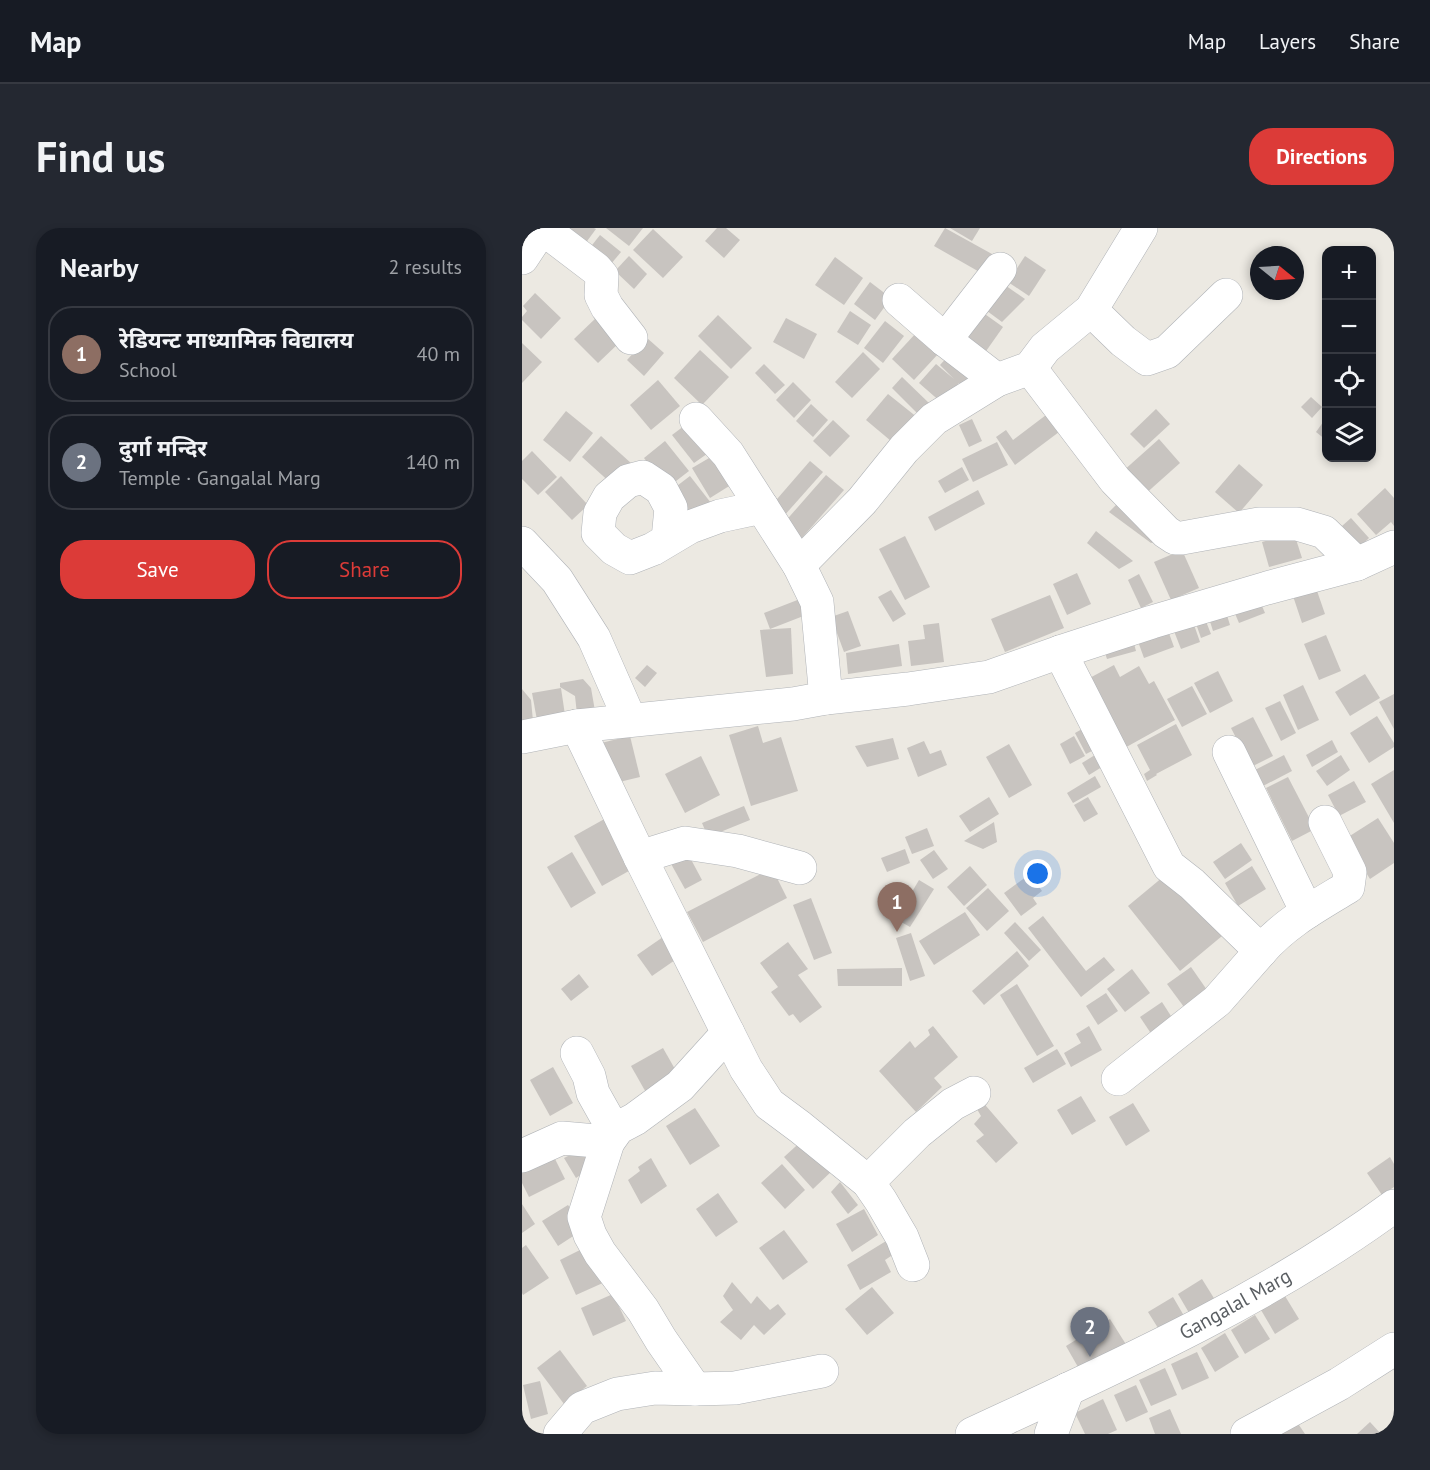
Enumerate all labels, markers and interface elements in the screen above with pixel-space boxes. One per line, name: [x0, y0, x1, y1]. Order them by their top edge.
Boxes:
text: Map: [30, 23, 81, 60]
text: Map: [1188, 28, 1226, 55]
text: Layers: [1259, 28, 1316, 55]
text: Share: [1349, 28, 1400, 55]
button: Directions: [1249, 128, 1394, 185]
text: Find us: [36, 129, 165, 184]
north arrow: [1250, 246, 1304, 300]
map controls: [1322, 246, 1376, 462]
button: +: [1322, 246, 1376, 300]
text: Nearby: [60, 251, 138, 284]
text: 2 results: [389, 254, 462, 280]
button: −: [1322, 300, 1376, 354]
text: रेडियन्ट माध्यामिक विद्यालय: [119, 326, 354, 354]
text: 1: [76, 341, 87, 367]
text: 40 m: [417, 341, 460, 367]
button: locate: [1322, 354, 1376, 408]
text: School: [119, 357, 177, 383]
button: layers: [1322, 408, 1376, 462]
text: दुर्गा मन्दिर: [119, 434, 207, 462]
text: 2: [76, 449, 87, 475]
text: 140 m: [406, 449, 460, 475]
text: Temple · Gangalal Marg: [119, 465, 321, 491]
button: Save: [60, 540, 255, 599]
button: Share: [267, 540, 462, 599]
your location: [1023, 859, 1052, 888]
pin: 1: [878, 882, 916, 932]
street label: Gangalal Marg: [1174, 1263, 1296, 1345]
pin: 2: [1070, 1308, 1110, 1357]

